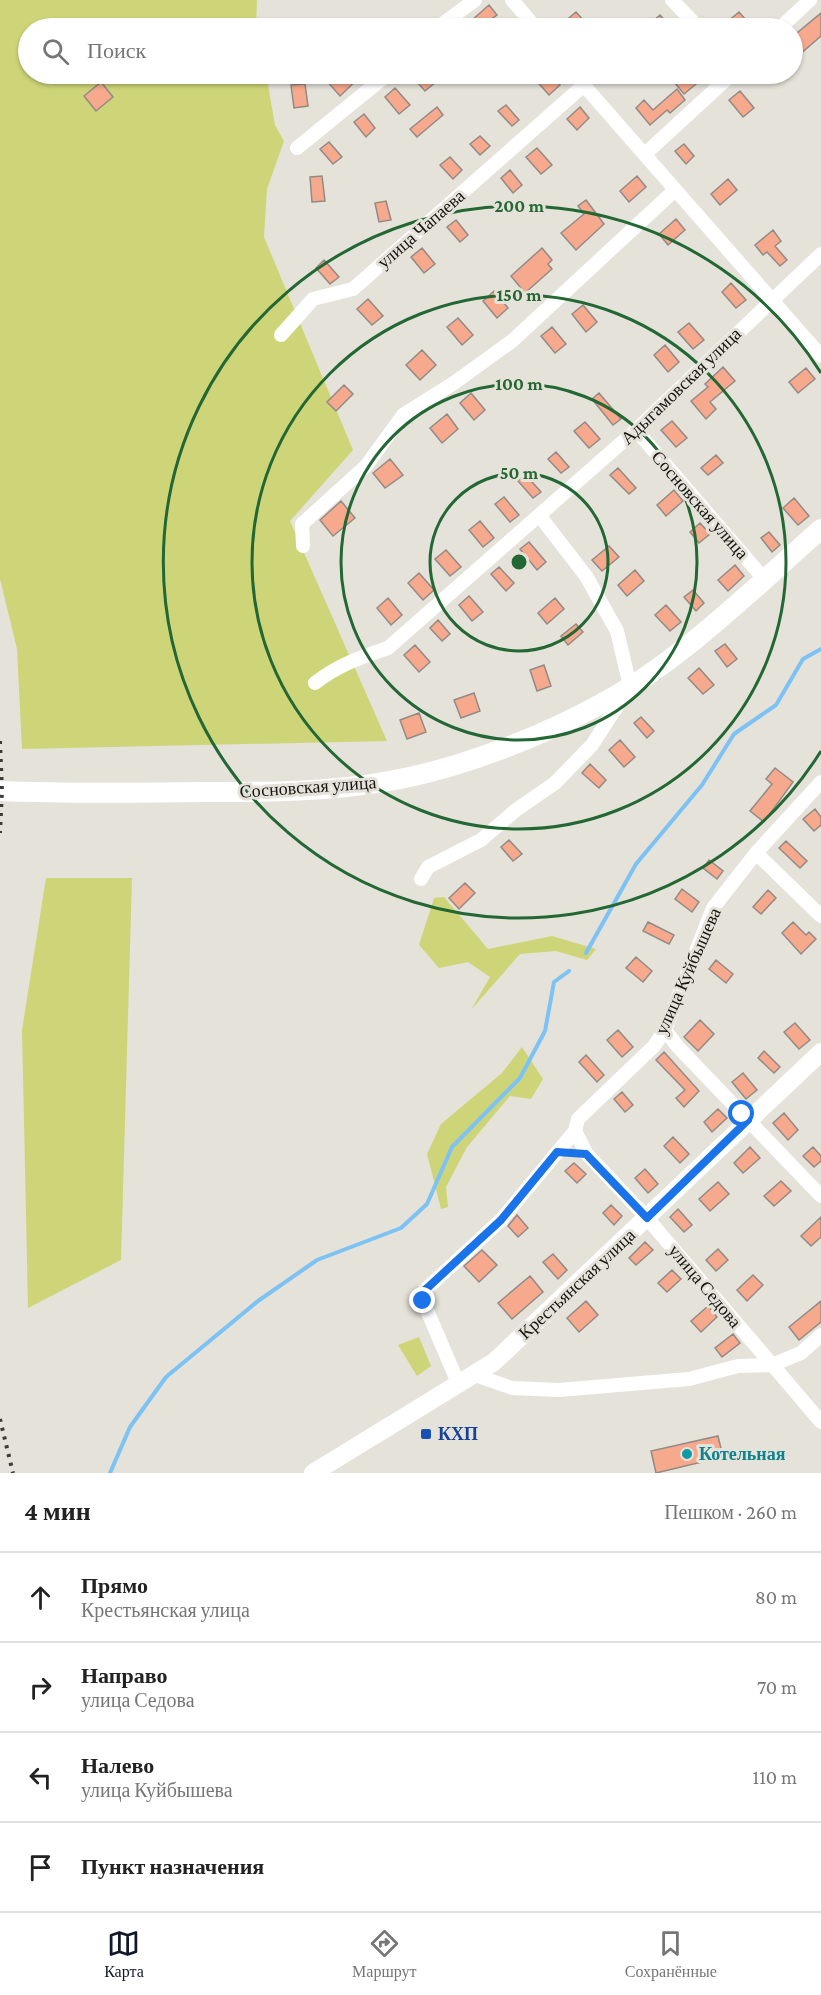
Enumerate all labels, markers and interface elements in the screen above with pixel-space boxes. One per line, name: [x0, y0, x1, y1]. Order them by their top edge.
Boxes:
search box: [18, 18, 803, 84]
icon: search: [39, 35, 72, 68]
text: Поиск: [87, 38, 146, 63]
street label: улица Чапаева: [373, 186, 469, 272]
text: 200 m: [494, 196, 545, 216]
text: 150 m: [496, 285, 542, 305]
street label: Адыгамовская улица: [617, 324, 745, 448]
text: 100 m: [495, 374, 543, 394]
street label: Сосновская улица: [648, 447, 752, 563]
text: 50 m: [500, 463, 539, 483]
centre of rings: [509, 552, 529, 572]
street label: Сосновская улица: [239, 772, 377, 802]
street label: улица Куйбышева: [651, 905, 725, 1037]
route start: [728, 1100, 754, 1126]
street label: Крестьянская улица: [515, 1225, 639, 1343]
street label: улица Седова: [664, 1240, 746, 1332]
route end: [409, 1287, 435, 1313]
place label: КХП: [438, 1424, 478, 1444]
marker: КХП: [419, 1427, 433, 1441]
place label: Котельная: [699, 1444, 786, 1464]
marker: Котельная: [680, 1447, 694, 1461]
text: 4 мин: [24, 1497, 91, 1526]
text: Пешком · 260 m: [664, 1501, 797, 1523]
text: Прямо: [81, 1573, 148, 1598]
icon: ahead: [24, 1581, 57, 1614]
text: 80 m: [755, 1586, 797, 1608]
text: Крестьянская улица: [81, 1599, 250, 1621]
text: Направо: [81, 1663, 167, 1688]
icon: right: [24, 1671, 57, 1704]
text: 70 m: [757, 1676, 797, 1698]
text: улица Седова: [81, 1689, 195, 1711]
text: Налево: [81, 1753, 154, 1778]
icon: left: [24, 1761, 57, 1794]
text: 110 m: [753, 1766, 797, 1788]
text: улица Куйбышева: [81, 1779, 233, 1801]
icon: arrive: [24, 1851, 57, 1884]
text: Пункт назначения: [81, 1854, 264, 1879]
tab: Карта: [104, 1927, 144, 1981]
tab: Маршрут: [352, 1927, 417, 1981]
tab: Сохранённые: [625, 1927, 717, 1981]

